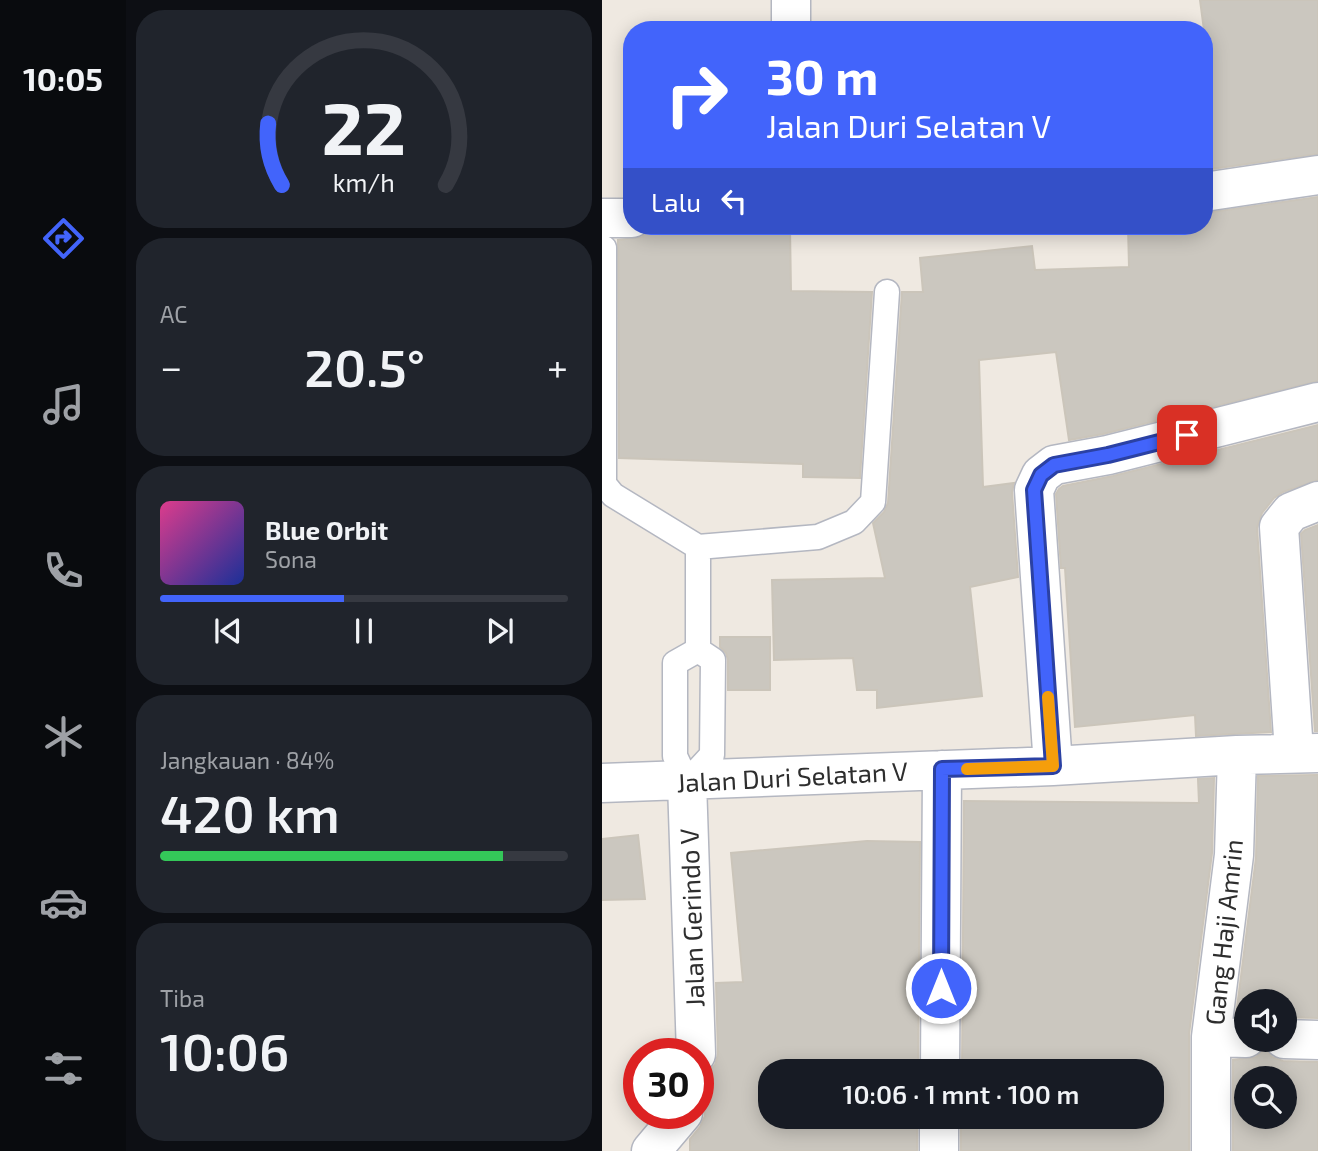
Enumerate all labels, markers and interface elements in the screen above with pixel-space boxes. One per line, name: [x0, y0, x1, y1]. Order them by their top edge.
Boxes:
text: 30 m: [766, 46, 878, 105]
icon: right: [651, 49, 742, 140]
text: 10:05: [23, 59, 103, 97]
text: 22: [322, 82, 406, 170]
text: Jalan Duri Selatan V: [766, 106, 1051, 144]
text: km/h: [333, 167, 395, 197]
icon: left: [715, 182, 753, 220]
text: Lalu: [651, 186, 701, 217]
icon: directions: [39, 214, 88, 263]
text: AC: [160, 300, 187, 328]
text: 20.5°: [304, 335, 425, 397]
text: −: [160, 343, 182, 389]
text: +: [547, 343, 568, 389]
icon: music: [39, 380, 88, 429]
pin: [1157, 405, 1217, 465]
icon: arrive: [1168, 416, 1206, 454]
text: Blue Orbit: [265, 514, 388, 545]
text: Sona: [265, 545, 317, 573]
icon: phone: [39, 546, 88, 595]
icon: previous: [209, 612, 247, 650]
icon: pause: [345, 612, 383, 650]
icon: next: [481, 612, 519, 650]
icon: climate: [39, 712, 88, 761]
text: Jangkauan · 84%: [160, 746, 334, 774]
street label: Jalan Duri Selatan V: [676, 754, 909, 798]
text: 420 km: [160, 781, 340, 843]
street label: Jalan Gerindo V: [672, 828, 710, 1008]
street label: Gang Haji Amrin: [1198, 838, 1248, 1026]
icon: car: [39, 878, 88, 927]
position arrow: [904, 951, 978, 1025]
text: Tiba: [160, 984, 205, 1012]
map controls: [1234, 989, 1297, 1129]
button: sound: [1234, 989, 1297, 1052]
text: 10:06: [160, 1019, 289, 1081]
speed limit sign: 30: [623, 1038, 714, 1129]
icon: filters: [39, 1044, 88, 1093]
button: search: [1234, 1066, 1297, 1129]
text: 10:06 · 1 mnt · 100 m: [843, 1078, 1079, 1109]

